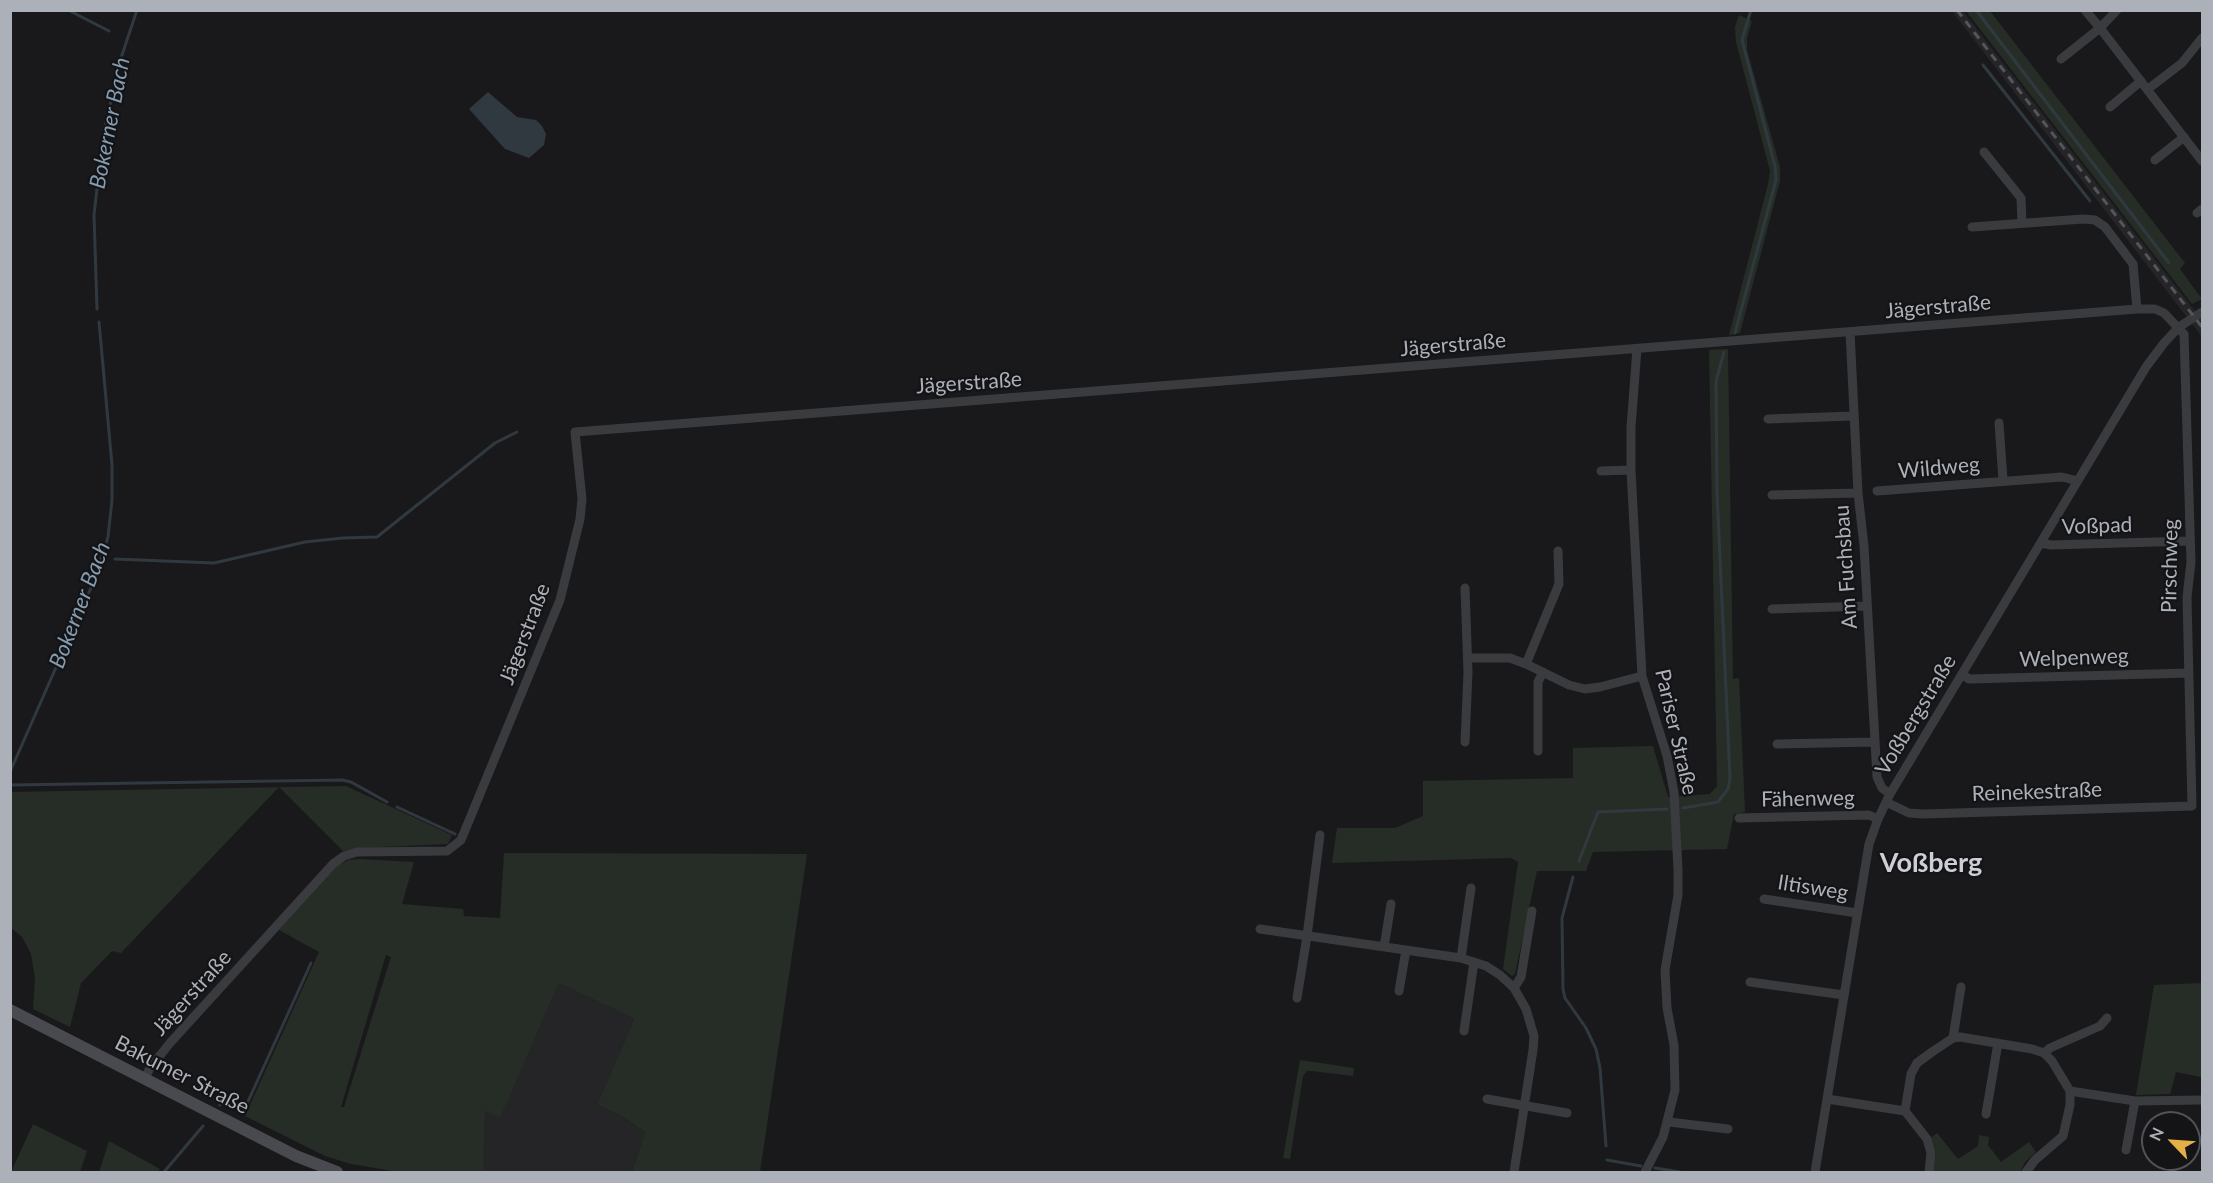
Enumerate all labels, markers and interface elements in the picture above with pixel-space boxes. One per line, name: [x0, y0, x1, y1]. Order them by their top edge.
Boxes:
water label: Bokerner Bach: [84, 55, 136, 191]
street label: Jägerstraße: [1884, 290, 1992, 324]
street label: Jägerstraße: [1399, 328, 1507, 362]
street label: Jägerstraße: [915, 367, 1023, 399]
street label: Wildweg: [1897, 452, 1981, 484]
street label: Am Fuchsbau: [1829, 504, 1863, 630]
street label: Voßpad: [2061, 512, 2133, 540]
street label: Pirschweg: [2157, 519, 2183, 613]
water label: Bokerner Bach: [44, 538, 116, 672]
street label: Jägerstraße: [494, 580, 556, 688]
street label: Welpenweg: [2019, 643, 2129, 673]
street label: Voßbergstraße: [1870, 650, 1962, 780]
street label: Pariser Straße: [1649, 667, 1703, 797]
street label: Reinekestraße: [1971, 777, 2103, 807]
street label: Fähenweg: [1761, 786, 1855, 812]
district label: Voßberg: [1880, 847, 1982, 879]
street label: Iltisweg: [1776, 870, 1850, 906]
street label: Jägerstraße: [147, 945, 237, 1041]
street label: Bakumer Straße: [111, 1030, 253, 1120]
north arrow: [2141, 1111, 2201, 1171]
text: N: [2145, 1124, 2167, 1144]

